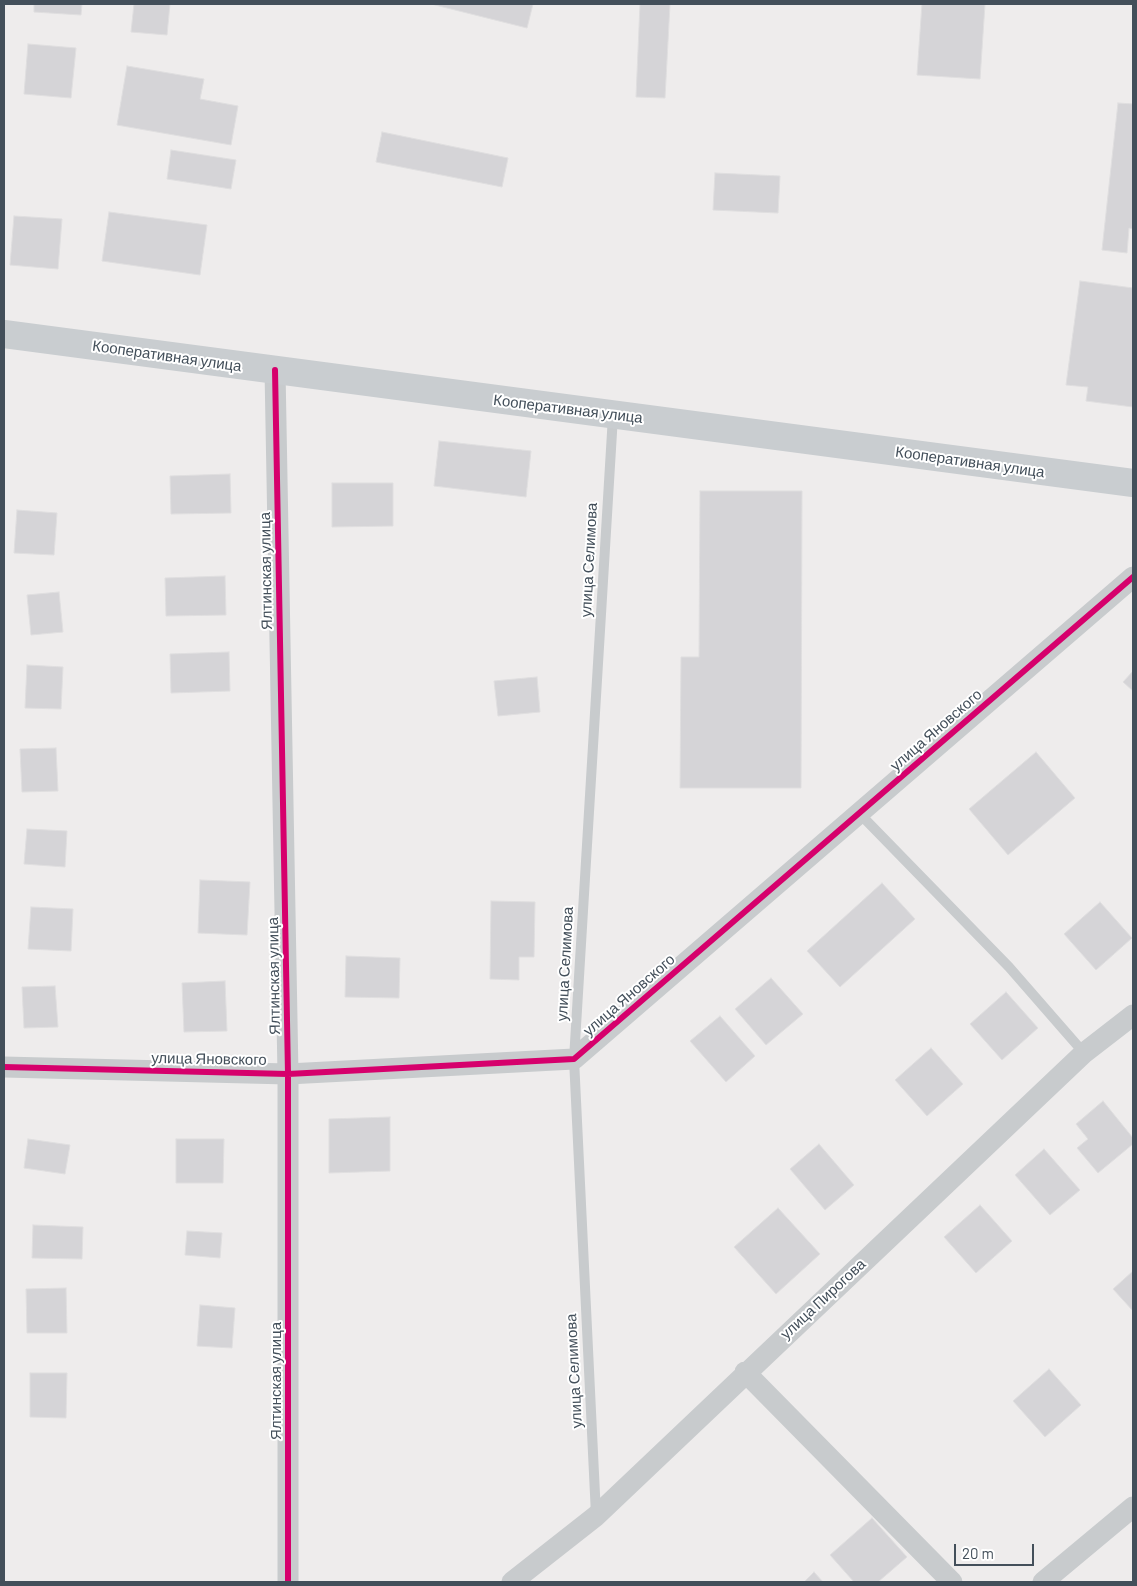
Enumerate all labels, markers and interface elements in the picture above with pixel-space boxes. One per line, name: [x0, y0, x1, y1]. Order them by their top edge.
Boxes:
street label: Кооперативная улица: [91, 337, 243, 375]
street label: Кооперативная улица: [492, 391, 644, 427]
street label: Кооперативная улица: [894, 443, 1046, 481]
street label: улица Селимова: [577, 502, 601, 618]
street label: Ялтинская улица: [256, 512, 276, 630]
street label: улица Яновского: [886, 685, 986, 775]
street label: улица Селимова: [553, 906, 577, 1022]
street label: Ялтинская улица: [264, 917, 284, 1035]
street label: улица Яновского: [579, 950, 679, 1040]
street label: улица Яновского: [151, 1049, 267, 1069]
street label: улица Пирогова: [777, 1255, 869, 1343]
street label: улица Селимова: [562, 1313, 586, 1429]
street label: Ялтинская улица: [267, 1322, 285, 1440]
scale bar: [957, 1534, 1037, 1566]
text: 20 m: [962, 1544, 994, 1562]

